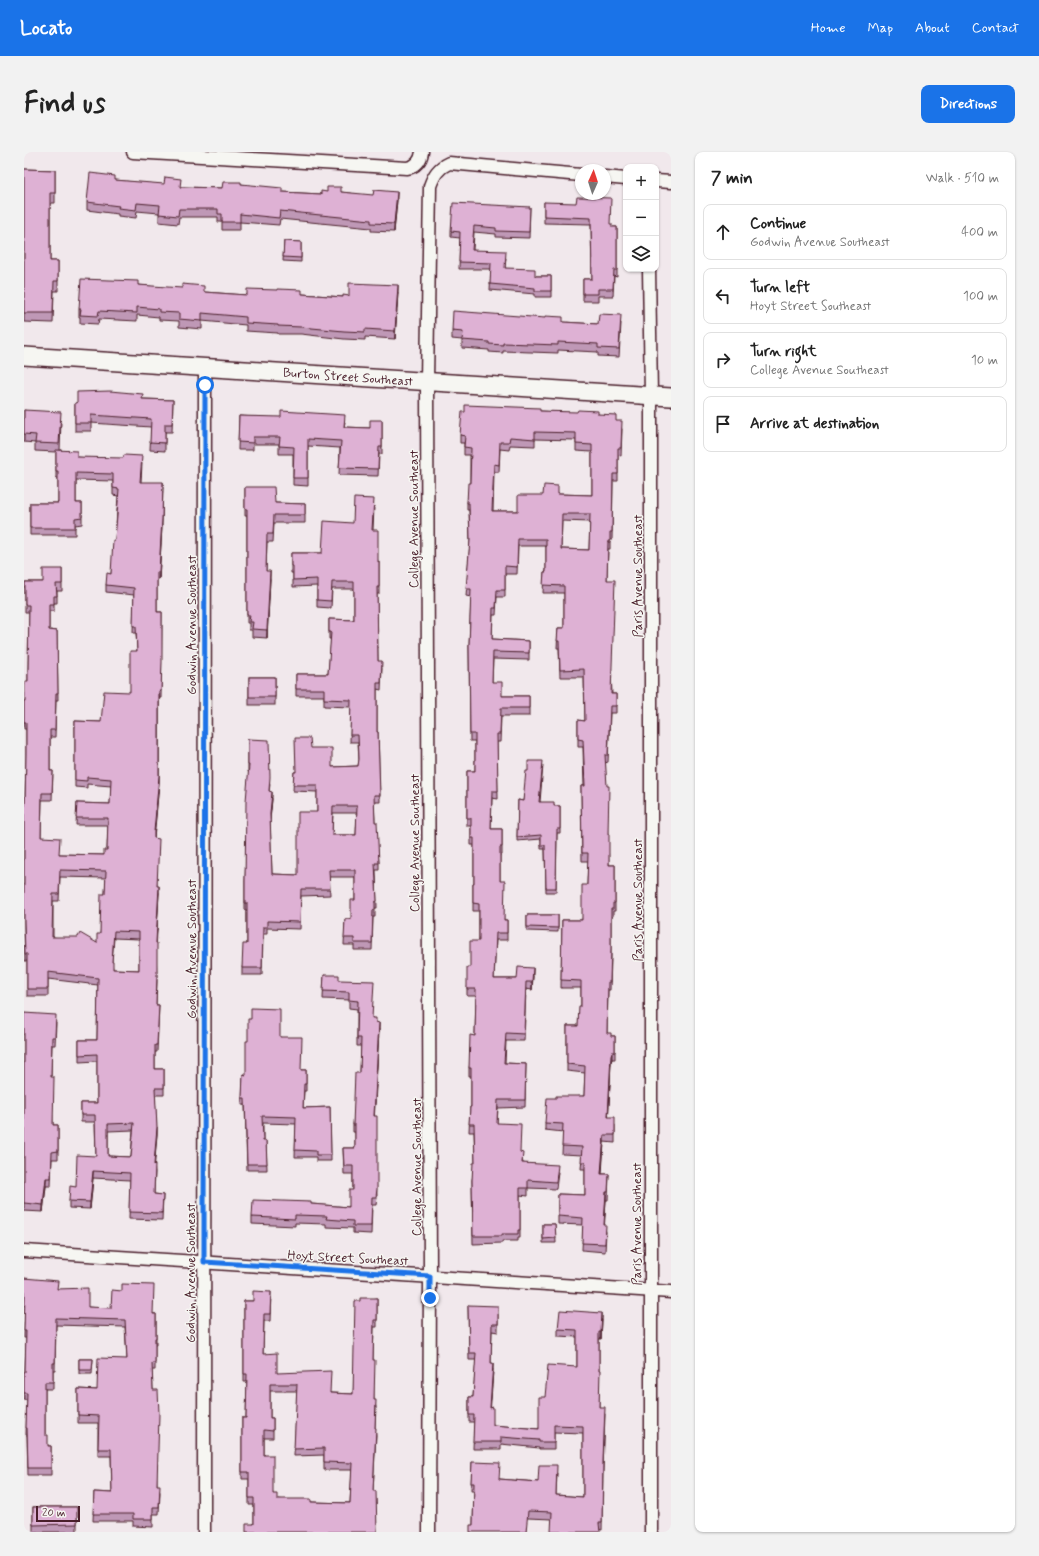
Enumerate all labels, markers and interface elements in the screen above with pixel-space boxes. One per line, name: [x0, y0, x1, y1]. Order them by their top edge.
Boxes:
text: Locato: [20, 16, 72, 41]
text: Home: [811, 19, 845, 37]
text: Map: [867, 19, 893, 37]
text: About: [915, 19, 950, 37]
text: Contact: [972, 19, 1019, 37]
button: Directions: [921, 85, 1015, 123]
text: Find us: [24, 86, 105, 123]
north arrow: [575, 164, 611, 200]
map controls: [623, 164, 659, 272]
button: +: [623, 164, 659, 200]
text: 7 min: [711, 167, 753, 189]
text: Walk · 510 m: [926, 170, 999, 187]
button: −: [623, 200, 659, 236]
text: Continue: [750, 214, 806, 234]
icon: ahead: [712, 221, 734, 243]
text: 400 m: [961, 224, 998, 241]
text: Godwin Avenue Southeast: [750, 234, 890, 251]
button: layers: [623, 236, 659, 272]
text: Turn left: [750, 278, 810, 298]
icon: left: [712, 285, 734, 307]
text: 100 m: [963, 288, 998, 305]
text: Hoyt Street Southeast: [750, 298, 871, 315]
text: Turn right: [750, 342, 817, 362]
icon: right: [712, 349, 734, 371]
text: 10 m: [971, 352, 998, 369]
text: College Avenue Southeast: [750, 362, 889, 379]
street label: Burton Street Southeast: [282, 364, 414, 391]
route start: [196, 376, 214, 394]
icon: arrive: [712, 413, 734, 435]
text: Arrive at destination: [750, 414, 879, 434]
street label: College Avenue Southeast: [406, 450, 423, 588]
street label: Paris Avenue Southeast: [630, 514, 647, 638]
street label: Godwin Avenue Southeast: [184, 555, 201, 695]
street label: College Avenue Southeast: [407, 774, 424, 912]
street label: Paris Avenue Southeast: [630, 838, 647, 962]
street label: Godwin Avenue Southeast: [184, 879, 201, 1019]
street label: College Avenue Southeast: [409, 1098, 426, 1236]
street label: Paris Avenue Southeast: [629, 1162, 646, 1286]
street label: Godwin Avenue Southeast: [183, 1203, 200, 1343]
street label: Hoyt Street Southeast: [287, 1247, 409, 1270]
route end: [421, 1289, 439, 1307]
scale bar: [36, 1504, 80, 1523]
text: 20 m: [42, 1506, 65, 1520]

